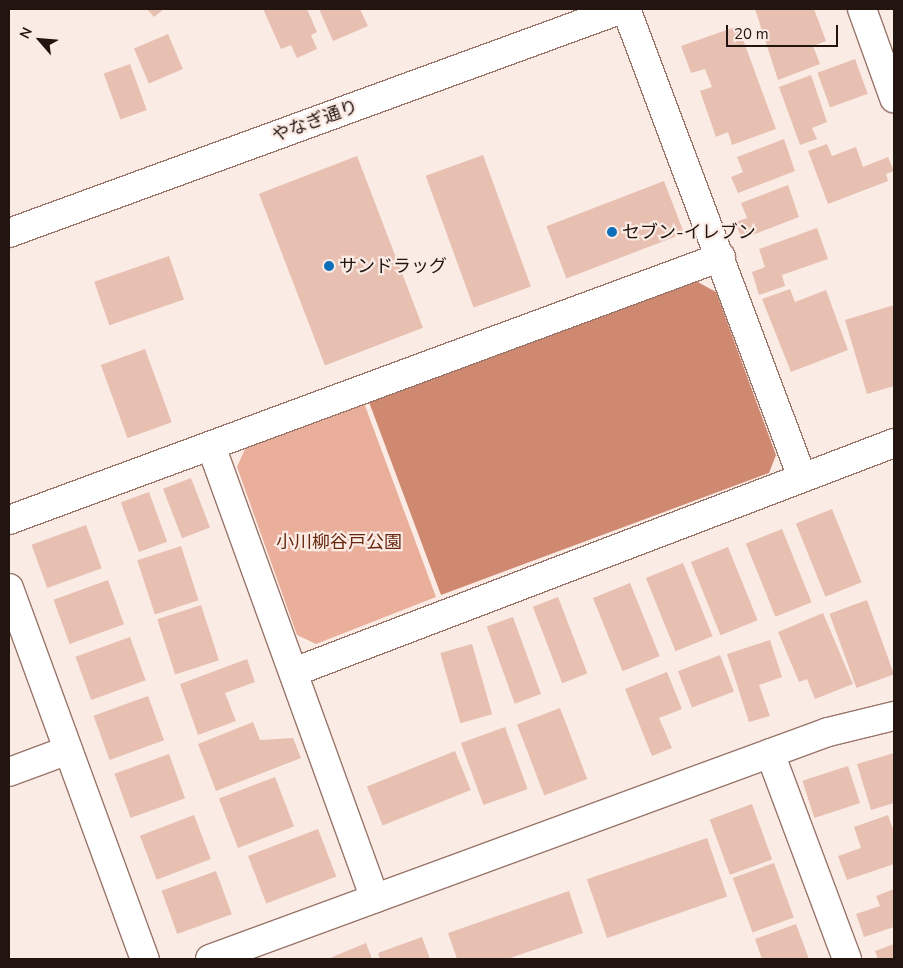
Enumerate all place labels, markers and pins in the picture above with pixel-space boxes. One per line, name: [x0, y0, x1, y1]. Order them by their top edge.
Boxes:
place label: セブン-イレブン: [622, 221, 756, 243]
marker: セブン-イレブン: [606, 226, 618, 238]
place label: サンドラッグ: [339, 255, 447, 277]
marker: サンドラッグ: [323, 260, 335, 272]

